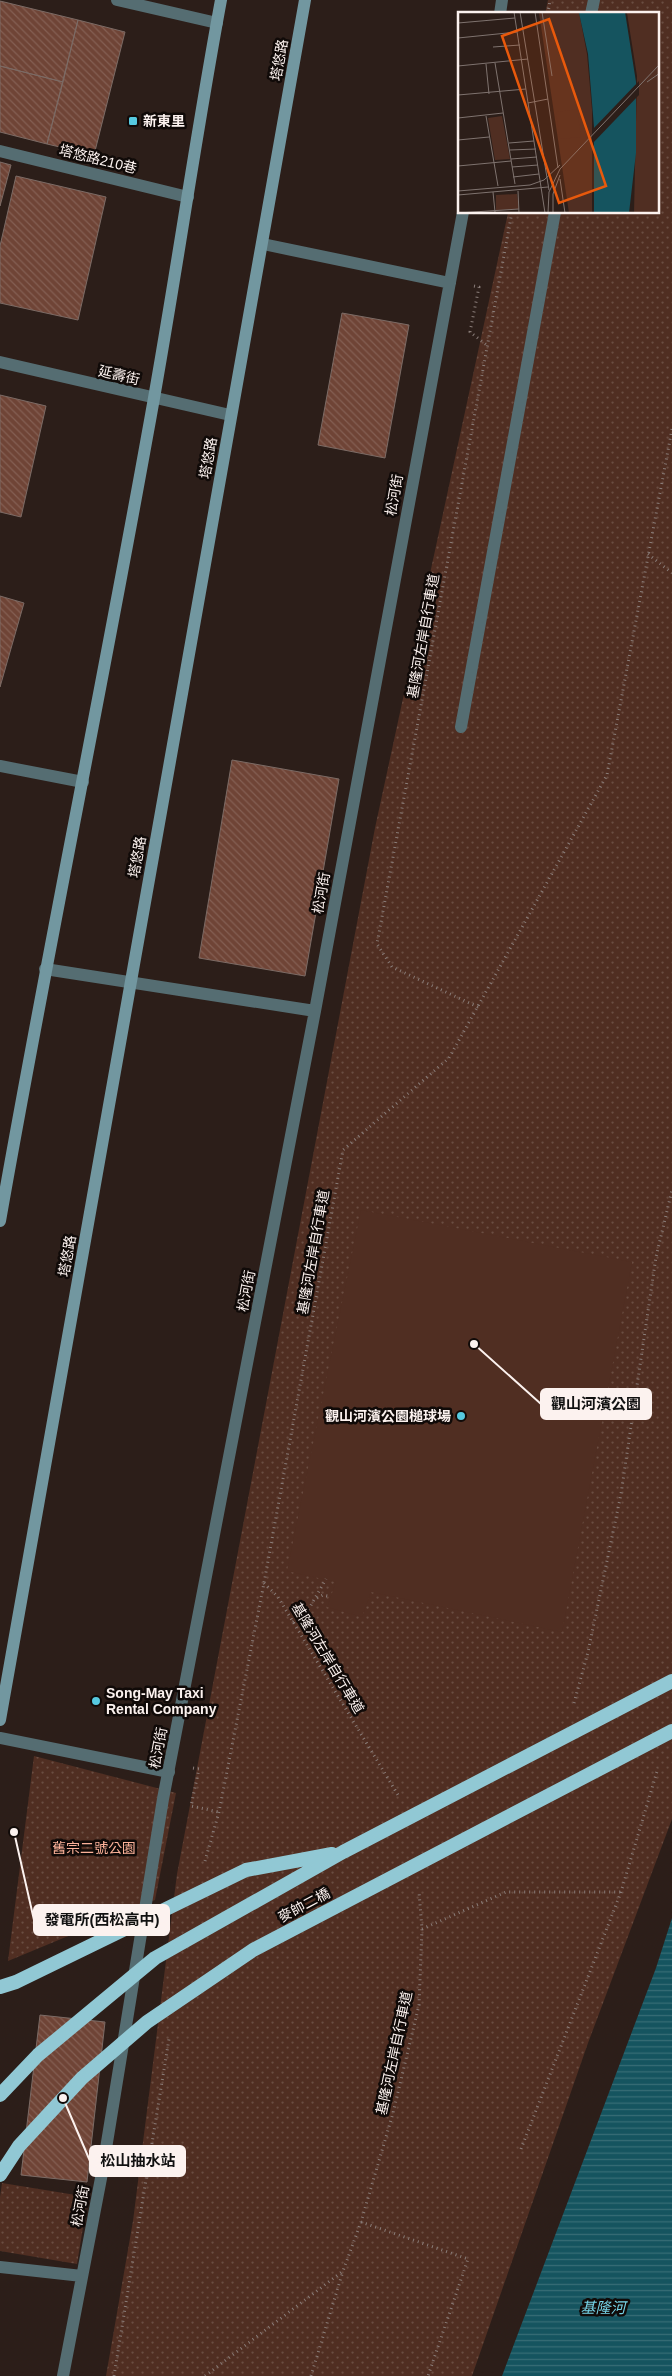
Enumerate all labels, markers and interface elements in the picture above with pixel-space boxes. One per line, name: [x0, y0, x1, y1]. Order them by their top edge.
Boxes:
inset map: [458, 12, 660, 214]
street label: 塔悠路: [267, 38, 291, 82]
place label: 新東里: [143, 113, 185, 129]
marker: 新東里: [127, 115, 139, 127]
street label: 塔悠路210巷: [58, 142, 138, 176]
street label: 延壽街: [97, 362, 141, 388]
street label: 塔悠路: [196, 436, 220, 480]
street label: 松河街: [382, 473, 406, 517]
street label: 基隆河左岸自行車道: [404, 573, 442, 699]
street label: 塔悠路: [125, 835, 149, 879]
street label: 松河街: [309, 871, 333, 915]
street label: 基隆河左岸自行車道: [294, 1189, 332, 1315]
street label: 塔悠路: [55, 1234, 79, 1278]
street label: 松河街: [234, 1269, 258, 1313]
callout: 觀山河濱公園: [541, 1389, 651, 1419]
text: 觀山河濱公園: [551, 1395, 641, 1412]
place label: 觀山河濱公園槌球場: [325, 1408, 451, 1424]
marker: 觀山河濱公園槌球場: [455, 1410, 467, 1422]
street label: 基隆河左岸自行車道: [289, 1600, 367, 1716]
place label: Song-May Taxi Rental Company: [106, 1685, 217, 1717]
marker: Song-May Taxi Rental Company: [90, 1695, 102, 1707]
street label: 松河街: [146, 1726, 170, 1770]
park label: 舊宗二號公園: [52, 1840, 136, 1856]
street label: 麥帥二橋: [276, 1885, 332, 1925]
callout: 發電所(西松高中): [34, 1905, 169, 1935]
text: 發電所(西松高中): [45, 1911, 160, 1928]
street label: 基隆河左岸自行車道: [373, 1990, 415, 2116]
callout: 松山抽水站: [90, 2146, 185, 2176]
text: 松山抽水站: [100, 2152, 176, 2169]
street label: 松河街: [68, 2184, 92, 2228]
water label: 基隆河: [580, 2299, 628, 2316]

